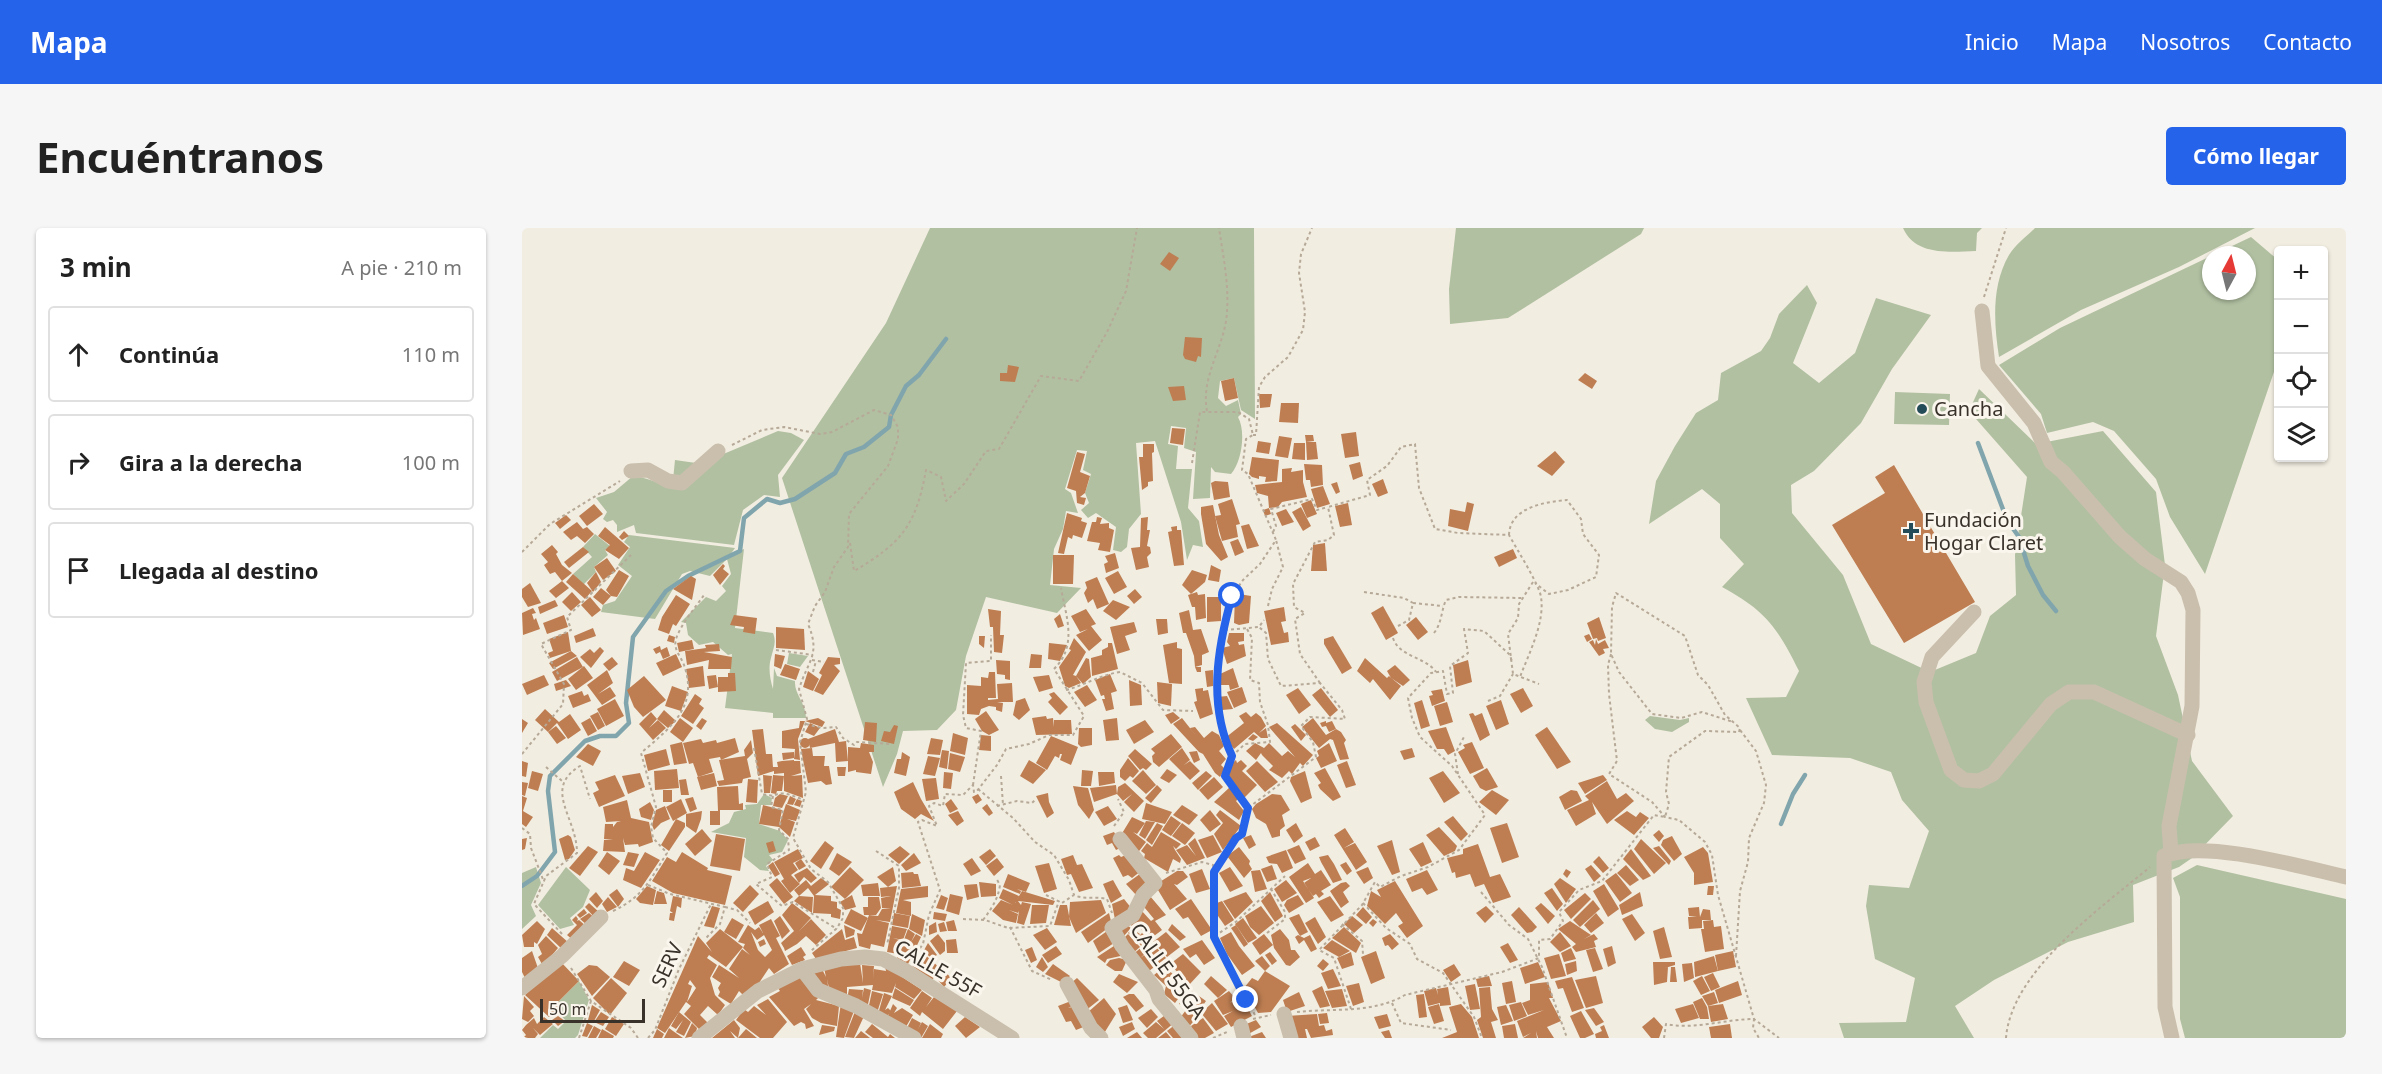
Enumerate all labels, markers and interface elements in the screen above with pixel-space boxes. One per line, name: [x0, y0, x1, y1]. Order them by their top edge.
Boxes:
text: Mapa: [30, 23, 108, 61]
text: Inicio: [1965, 28, 2019, 56]
text: Mapa: [2052, 28, 2107, 56]
text: Nosotros: [2140, 28, 2230, 56]
text: Contacto: [2263, 28, 2352, 56]
button: Cómo llegar: [2166, 127, 2346, 185]
text: Encuéntranos: [36, 128, 324, 185]
north arrow: [2202, 246, 2256, 300]
map controls: [2274, 246, 2328, 462]
button: +: [2274, 246, 2328, 300]
text: 3 min: [60, 249, 132, 285]
text: A pie · 210 m: [341, 254, 462, 281]
button: −: [2274, 300, 2328, 354]
icon: ahead: [62, 338, 95, 371]
text: Continúa: [119, 339, 219, 369]
text: 110 m: [402, 341, 460, 368]
button: locate: [2274, 354, 2328, 408]
place label: Cancha: [1934, 395, 2003, 422]
marker: Cancha: [1915, 402, 1929, 416]
button: layers: [2274, 408, 2328, 462]
icon: right: [62, 446, 95, 479]
text: Gira a la derecha: [119, 447, 303, 477]
text: 100 m: [402, 449, 460, 476]
place label: Fundación Hogar Claret: [1924, 506, 2043, 556]
marker: Fundación Hogar Claret: [1902, 522, 1920, 540]
icon: arrive: [62, 554, 95, 587]
text: Llegada al destino: [119, 555, 319, 585]
route start: [1218, 582, 1244, 608]
street label: CALLE 55GA: [1124, 917, 1213, 1024]
street label: CALLE 55F: [890, 933, 987, 1004]
street label: SERV: [644, 938, 689, 992]
route end: [1232, 986, 1258, 1012]
scale bar: [540, 996, 645, 1024]
text: 50 m: [549, 998, 586, 1020]

